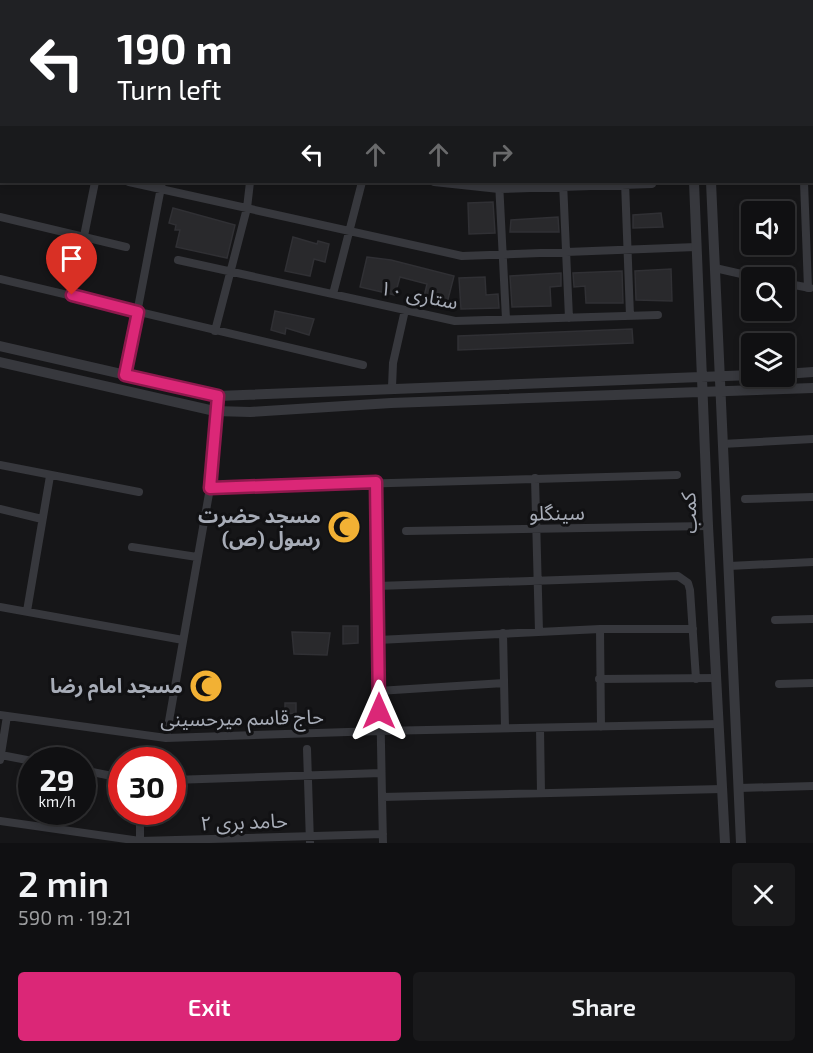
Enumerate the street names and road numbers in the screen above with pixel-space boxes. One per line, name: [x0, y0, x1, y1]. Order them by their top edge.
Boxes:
street label: ستاری ۱۰: [378, 275, 460, 314]
street label: کمب: [675, 491, 701, 534]
street label: سینگلو: [529, 500, 585, 525]
street label: حاج قاسم میرحسینی: [160, 704, 324, 734]
street label: حامد بری ۲: [200, 807, 288, 836]

